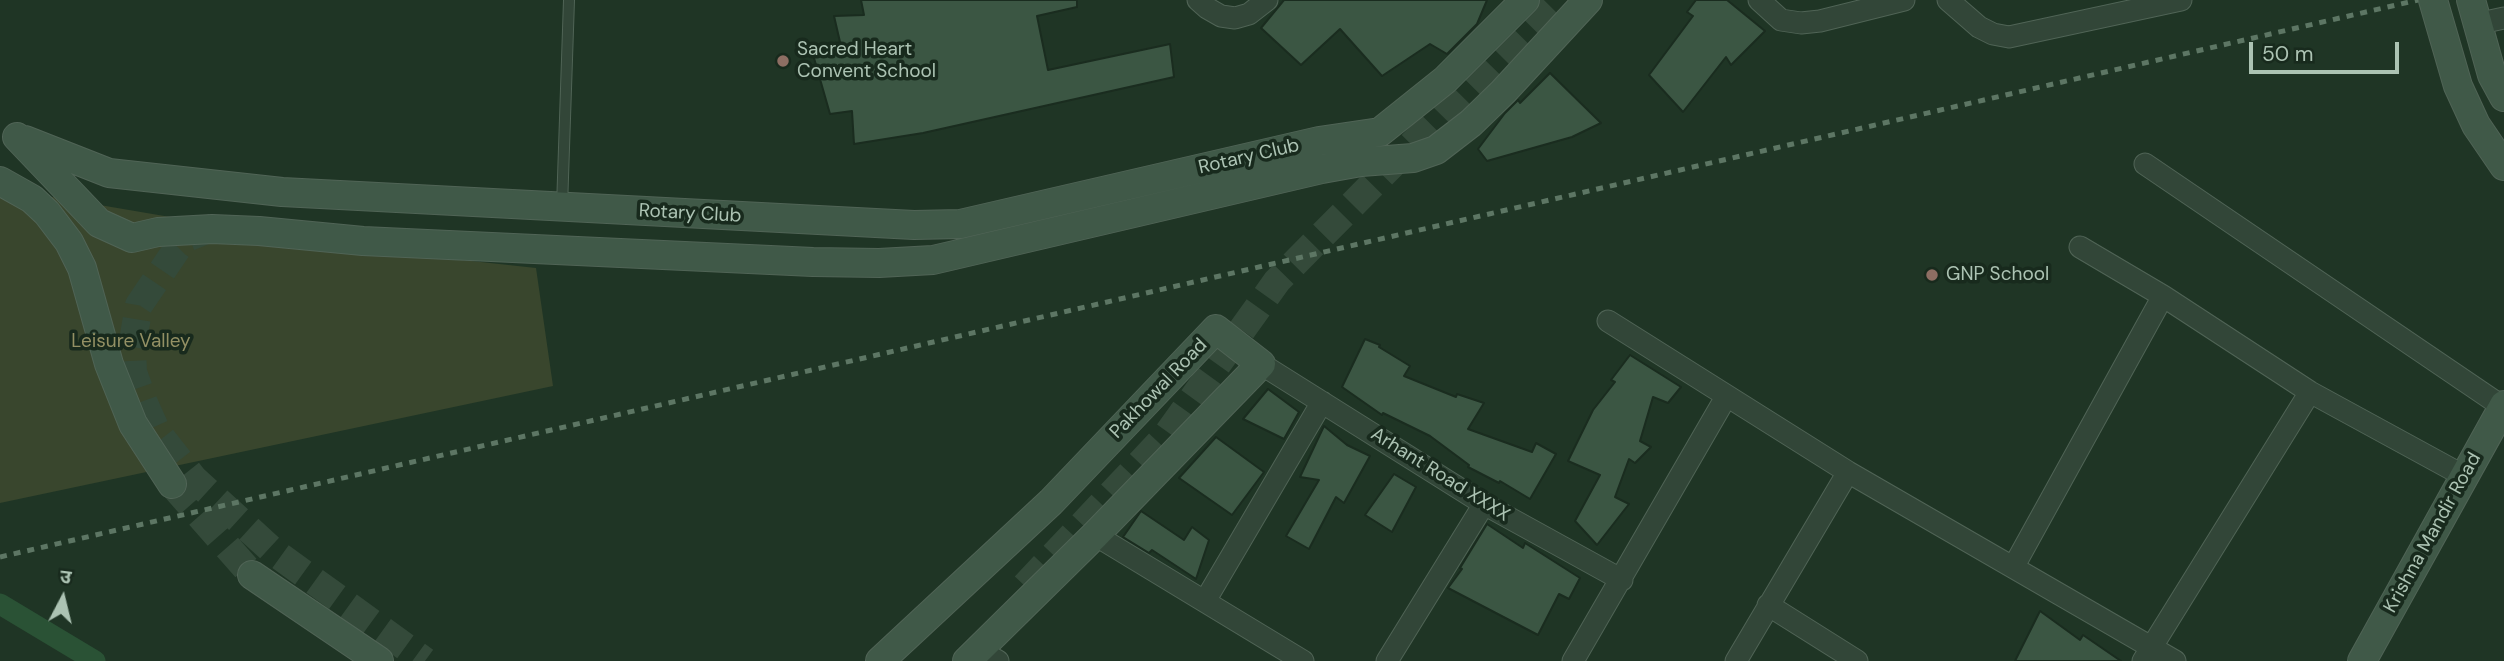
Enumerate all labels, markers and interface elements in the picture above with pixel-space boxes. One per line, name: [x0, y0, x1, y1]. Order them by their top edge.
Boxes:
scale bar: [2252, 28, 2402, 72]
place label: Sacred Heart Convent School: [797, 39, 936, 83]
text: 50 m: [2262, 40, 2313, 68]
marker: Sacred Heart Convent School: [775, 53, 791, 69]
street label: Rotary Club: [1196, 134, 1302, 180]
street label: Rotary Club: [638, 200, 742, 228]
place label: GNP School: [1946, 264, 2049, 286]
marker: GNP School: [1924, 267, 1940, 283]
park label: Leisure Valley: [71, 331, 191, 353]
street label: Pakhowal Road: [1106, 334, 1212, 444]
street label: Arhant Road XXXX: [1366, 423, 1514, 527]
street label: Krishna Mandir Road: [2380, 449, 2486, 617]
north arrow: [28, 563, 98, 633]
text: उ: [59, 564, 73, 590]

